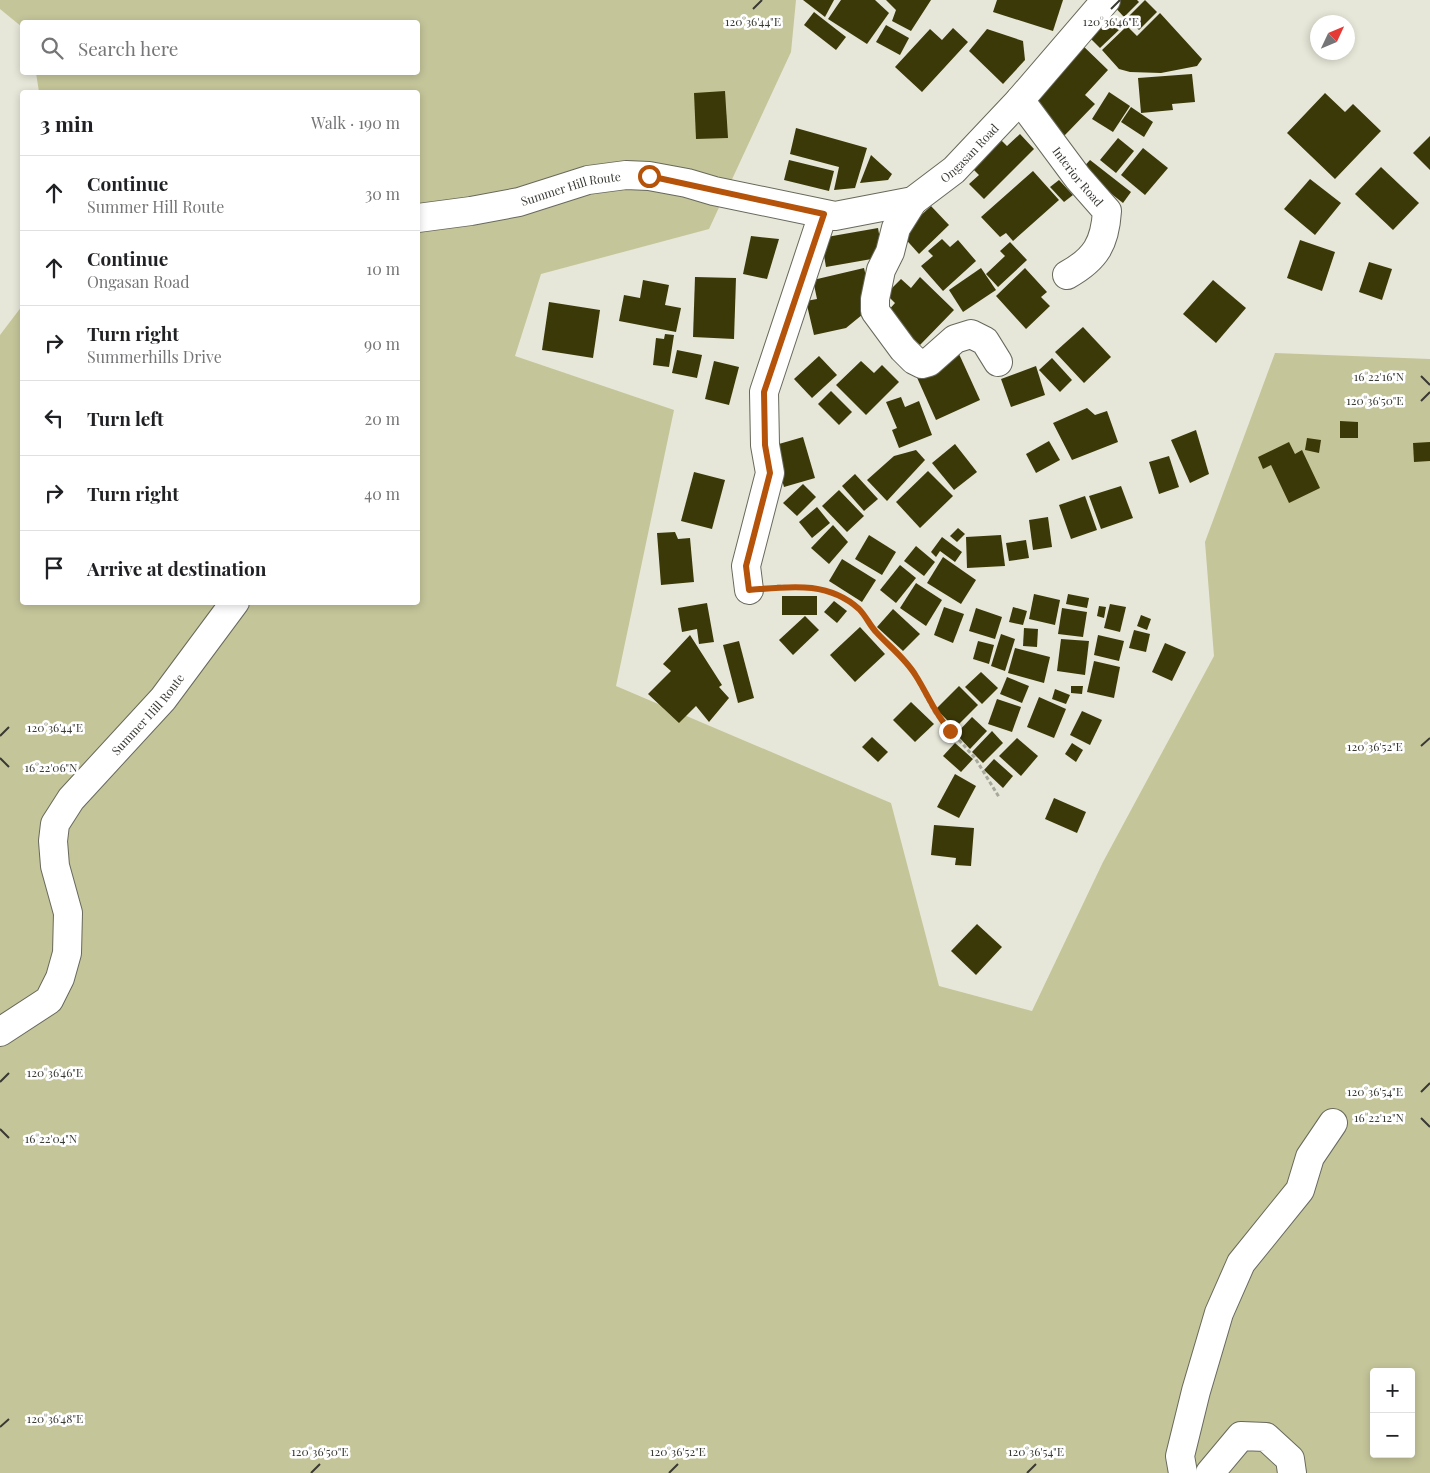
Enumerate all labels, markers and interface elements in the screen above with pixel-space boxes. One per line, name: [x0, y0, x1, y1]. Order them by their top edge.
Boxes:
text: 120°36'44"E: [725, 13, 781, 29]
text: 120°36'46"E: [1083, 13, 1139, 29]
north arrow: [1310, 15, 1355, 60]
search box: [20, 20, 420, 75]
icon: search: [38, 34, 66, 62]
text: Search here: [78, 35, 178, 61]
text: 3 min: [40, 109, 94, 137]
text: Walk · 190 m: [311, 112, 400, 133]
street label: Ongasan Road: [937, 120, 1002, 186]
street label: Interior Road: [1049, 143, 1107, 210]
route start: [638, 165, 661, 188]
street label: Summer Hill Route: [519, 168, 622, 209]
text: Continue: [87, 170, 168, 196]
icon: ahead: [40, 179, 68, 207]
text: 30 m: [365, 183, 400, 204]
text: Summer Hill Route: [87, 196, 224, 217]
text: Continue: [87, 245, 168, 271]
icon: ahead: [40, 254, 68, 282]
text: 10 m: [366, 258, 400, 279]
text: Ongasan Road: [87, 271, 190, 292]
text: Turn right: [87, 320, 179, 346]
icon: right: [40, 329, 68, 357]
text: 90 m: [364, 333, 400, 354]
text: Summerhills Drive: [87, 346, 222, 367]
text: 16°22'16"N: [1354, 368, 1405, 384]
text: 120°36'50"E: [1346, 392, 1404, 408]
icon: left: [40, 404, 68, 432]
text: Turn left: [87, 405, 164, 431]
text: 20 m: [365, 408, 400, 429]
icon: right: [40, 479, 68, 507]
text: Turn right: [87, 480, 179, 506]
text: 40 m: [364, 483, 400, 504]
icon: arrive: [40, 554, 68, 582]
text: Arrive at destination: [87, 555, 267, 581]
street label: Summer Hill Route: [108, 670, 187, 758]
text: 120°36'44"E: [27, 719, 83, 735]
route end: [939, 720, 962, 743]
text: 120°36'52"E: [1347, 738, 1403, 754]
text: 16°22'06"N: [24, 759, 78, 775]
text: 120°36'46"E: [27, 1064, 83, 1080]
text: 120°36'54"E: [1347, 1083, 1403, 1099]
text: 16°22'12"N: [1354, 1109, 1405, 1125]
text: 16°22'04"N: [25, 1130, 78, 1146]
map controls: [1370, 1368, 1415, 1458]
button: +: [1370, 1368, 1415, 1413]
text: 120°36'48"E: [27, 1410, 83, 1426]
button: −: [1370, 1413, 1415, 1458]
text: 120°36'50"E: [291, 1443, 349, 1459]
text: 120°36'52"E: [650, 1443, 706, 1459]
text: 120°36'54"E: [1008, 1443, 1064, 1459]

